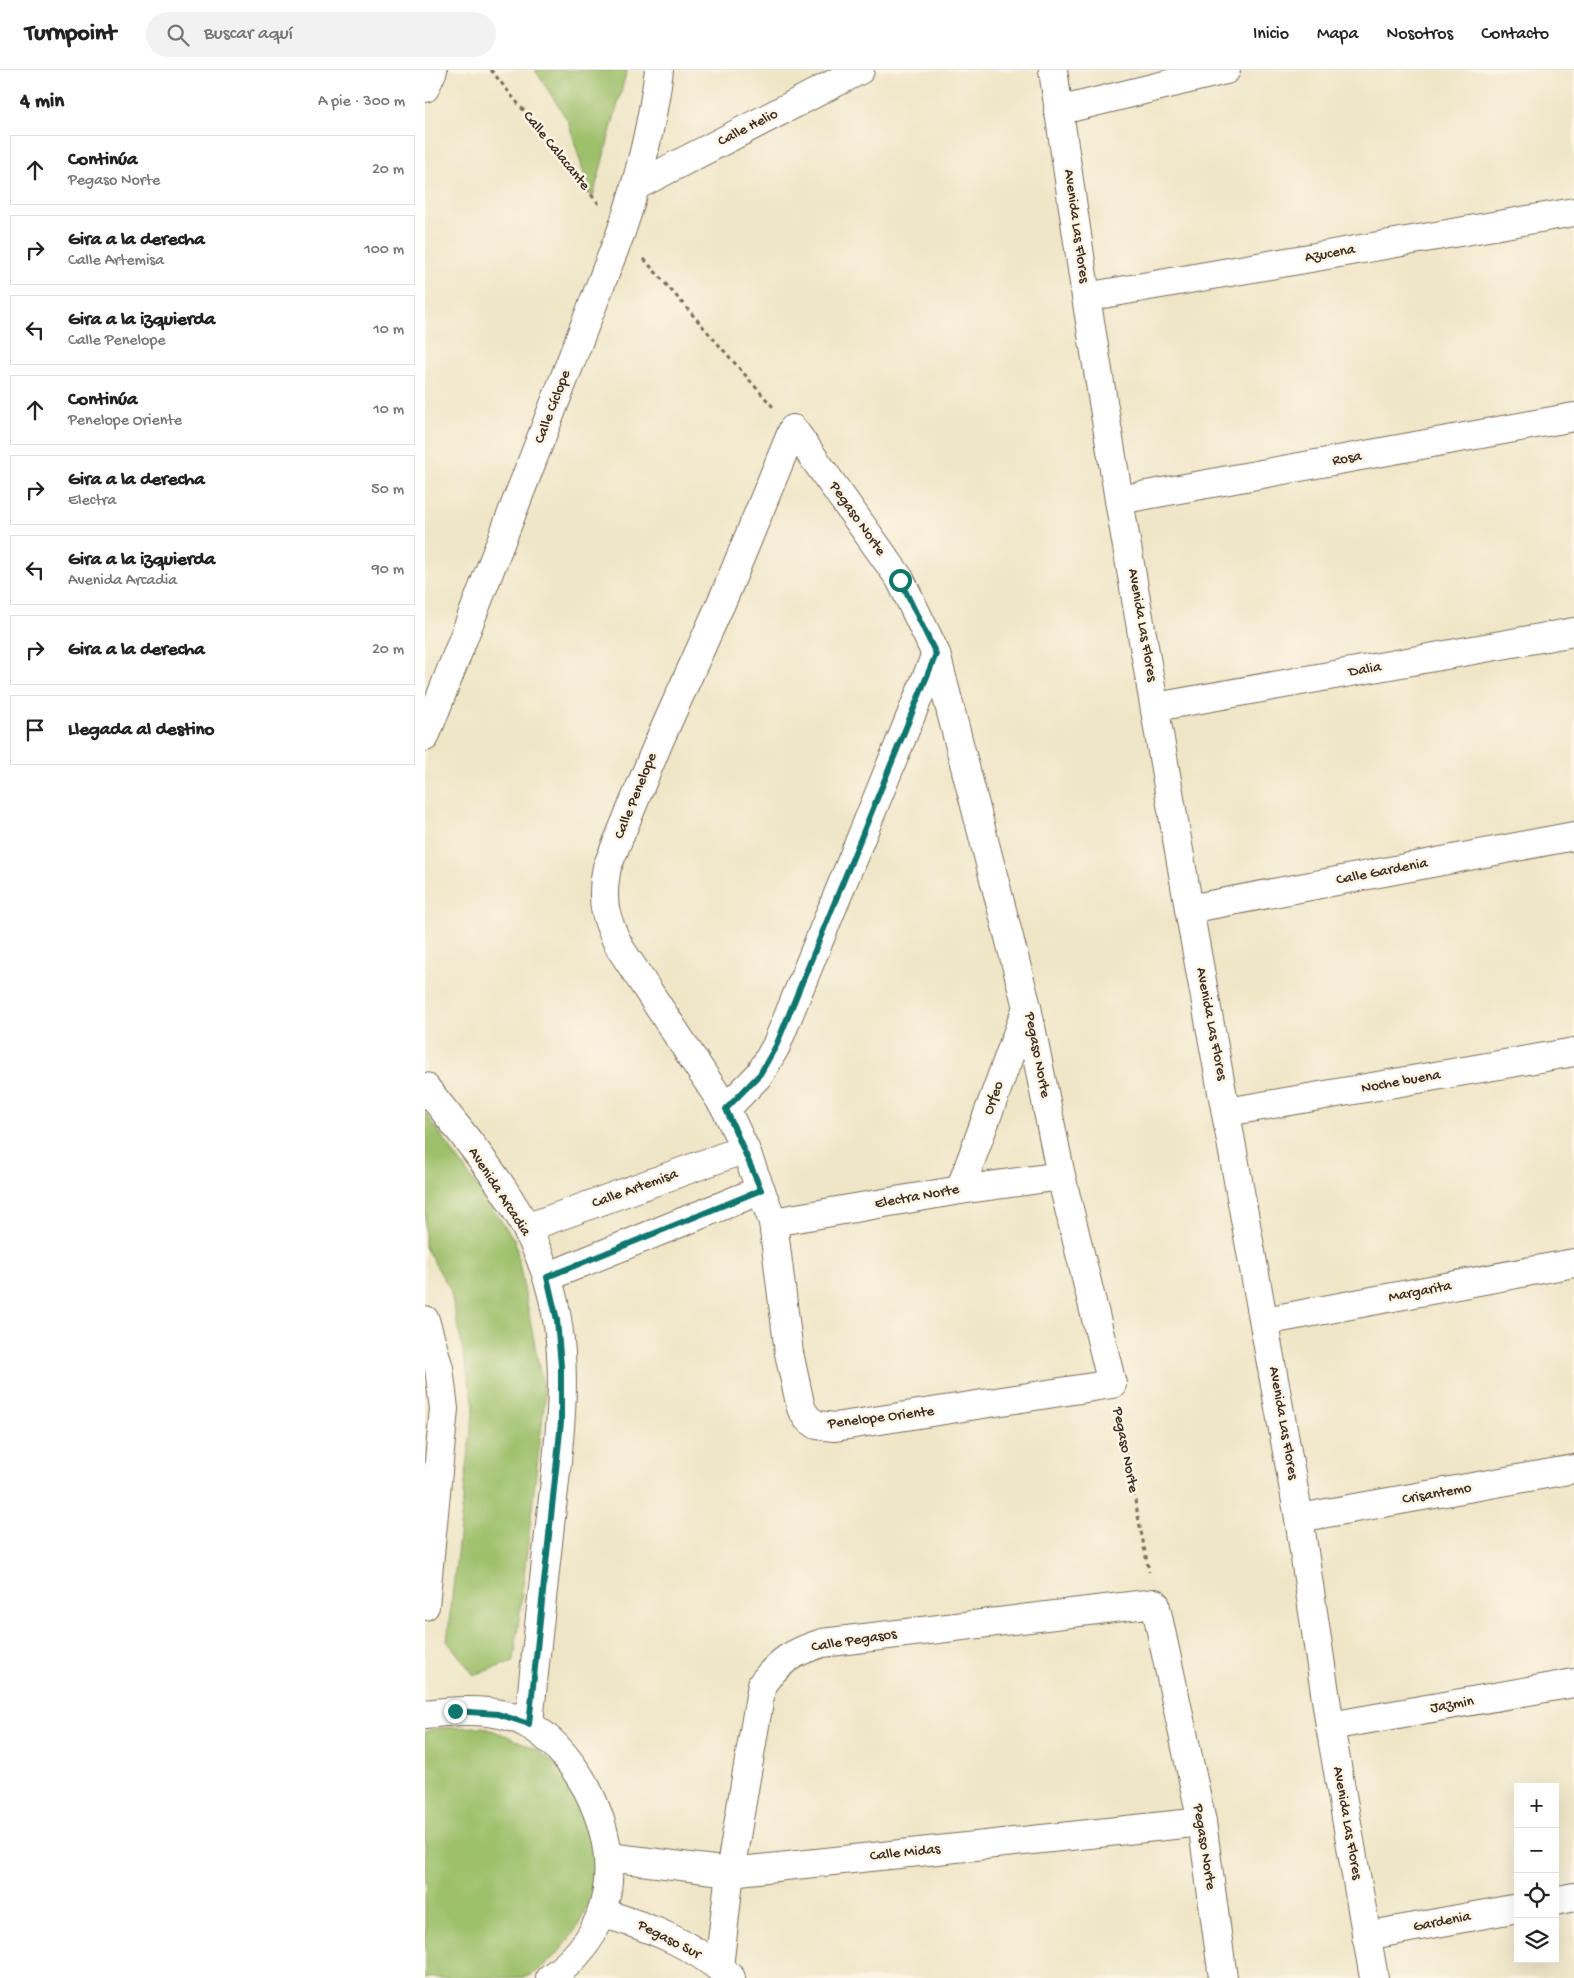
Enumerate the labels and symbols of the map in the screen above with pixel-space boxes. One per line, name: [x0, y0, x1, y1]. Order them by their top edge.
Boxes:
street label: Calle Helio: [715, 105, 781, 151]
street label: Calle Calacante: [519, 108, 594, 194]
street label: Avenida Las Flores: [1059, 168, 1093, 284]
street label: Azucena: [1303, 241, 1357, 267]
street label: Calle Cíclope: [531, 368, 575, 446]
street label: Rosa: [1331, 447, 1364, 470]
street label: Pegaso Norte: [824, 478, 889, 560]
street label: Avenida Las Flores: [1123, 567, 1161, 683]
route start: [889, 569, 912, 592]
street label: Dalia: [1346, 658, 1383, 682]
street label: Calle Penelope: [611, 750, 662, 842]
street label: Calle Gardenia: [1335, 854, 1430, 890]
street label: Avenida Las Flores: [1191, 966, 1231, 1082]
street label: Pegaso Norte: [1020, 1010, 1054, 1099]
street label: Noche buena: [1360, 1066, 1443, 1098]
street label: Orfeo: [980, 1079, 1008, 1117]
street label: Avenida Arcadia: [464, 1144, 535, 1240]
street label: Calle Artemisa: [590, 1165, 681, 1213]
street label: Electra Norte: [873, 1181, 961, 1213]
street label: Margarita: [1387, 1277, 1454, 1307]
street label: Avenida Las Flores: [1264, 1365, 1302, 1481]
street label: Penelope Oriente: [826, 1403, 935, 1434]
street label: Pegaso Norte: [1108, 1405, 1142, 1494]
street label: Crisantemo: [1401, 1479, 1473, 1509]
street label: Calle Pegasos: [810, 1625, 898, 1657]
street label: Jazmin: [1429, 1692, 1475, 1718]
route end: [444, 1700, 467, 1723]
street label: Avenida Las Flores: [1328, 1765, 1366, 1881]
street label: Pegaso Norte: [1188, 1802, 1220, 1891]
street label: Calle Midas: [869, 1840, 942, 1866]
street label: Gardenia: [1412, 1907, 1473, 1936]
street label: Pegaso Sur: [633, 1916, 705, 1964]

